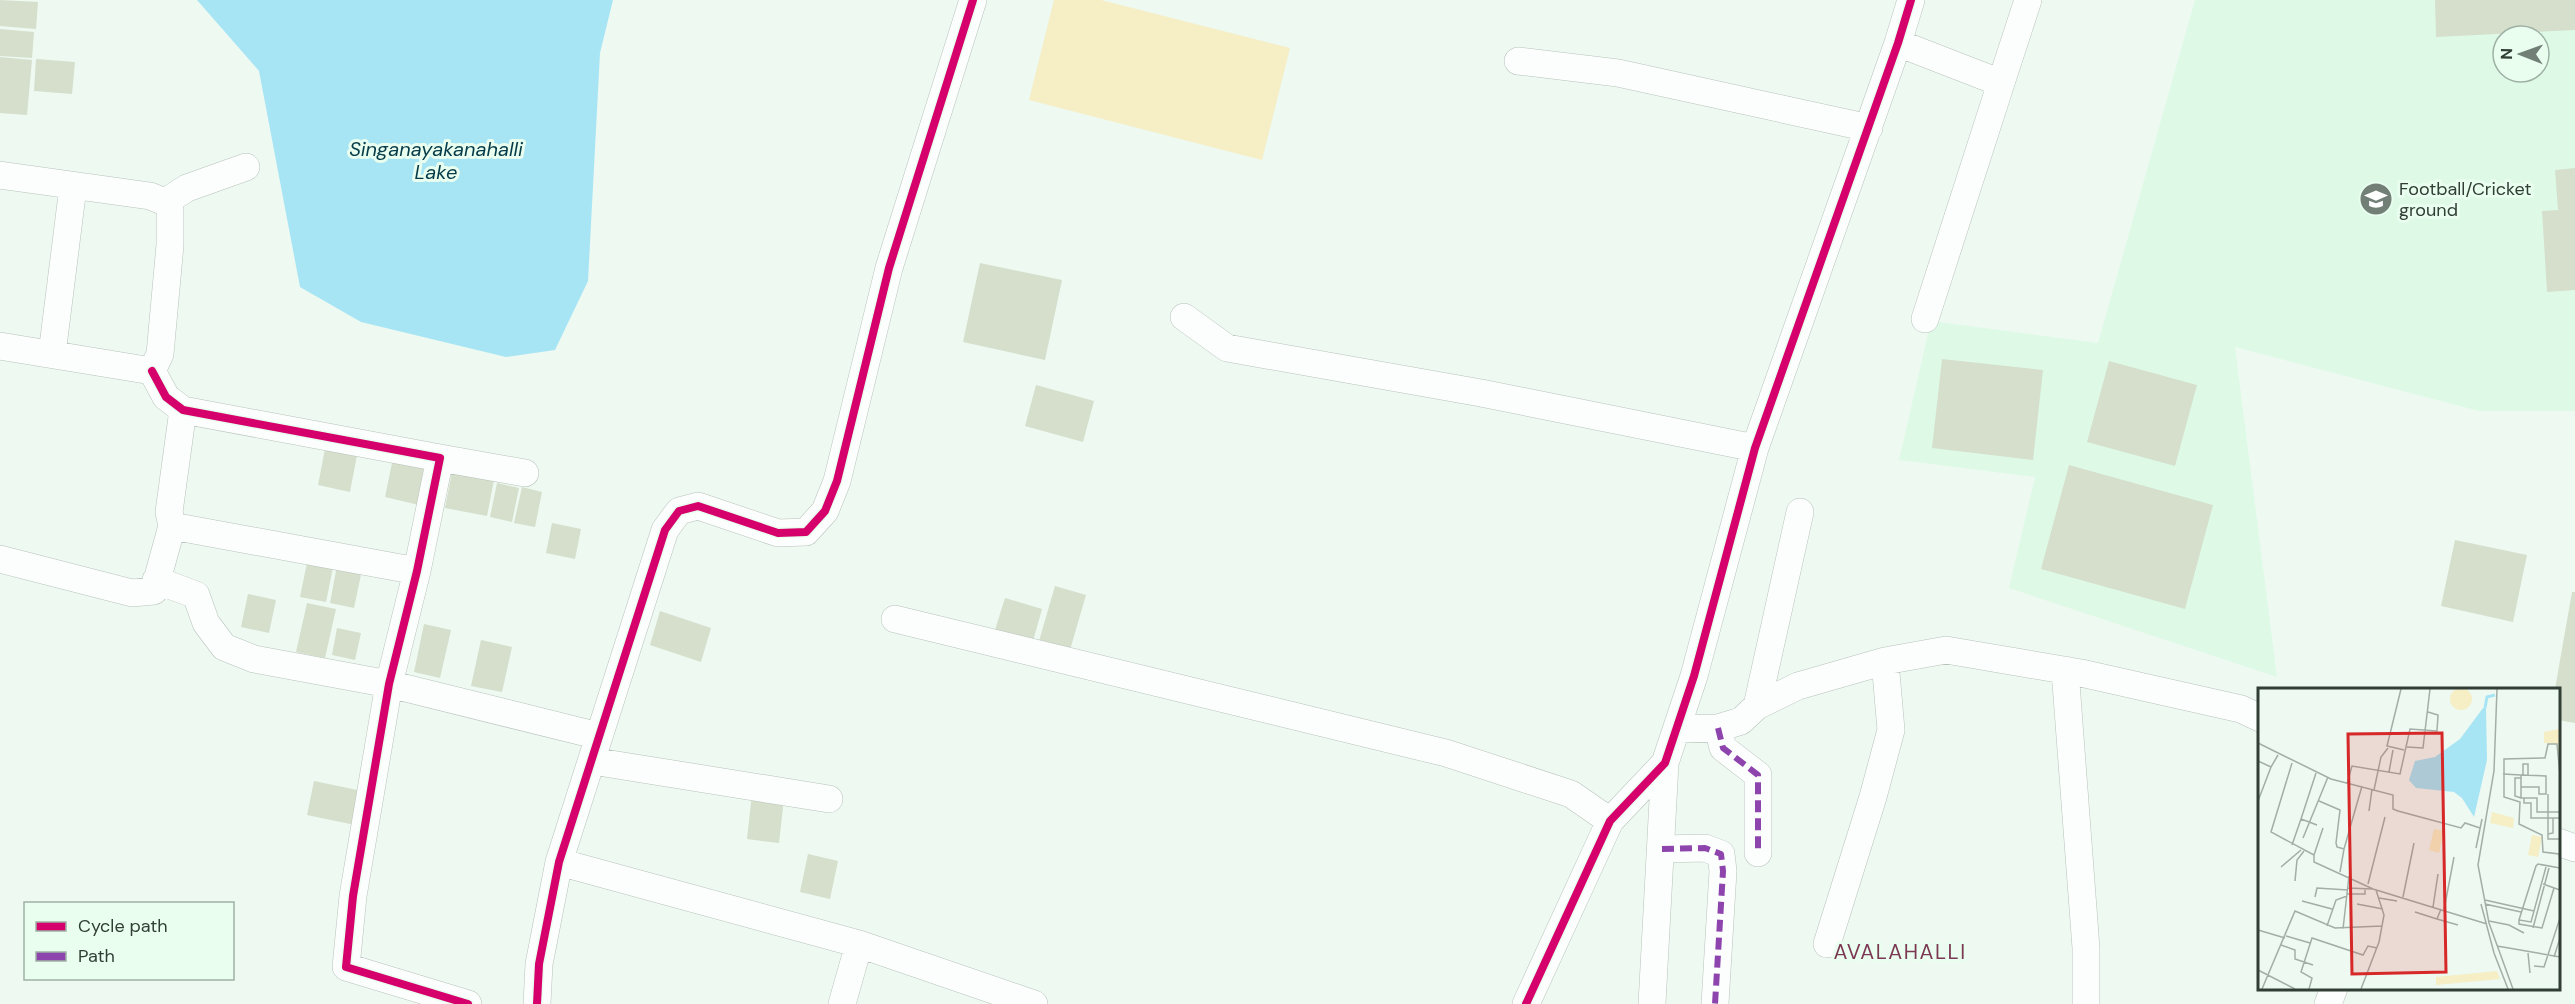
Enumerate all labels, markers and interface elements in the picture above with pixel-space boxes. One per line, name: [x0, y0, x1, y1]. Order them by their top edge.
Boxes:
north arrow: [2491, 24, 2551, 84]
text: N: [2496, 48, 2517, 60]
water label: Singanayakanahalli Lake: [349, 136, 524, 185]
place label: Football/Cricket ground: [2399, 177, 2531, 222]
school or university icon: Football/Cricket ground: [2358, 181, 2394, 217]
inset map: [2258, 688, 2560, 989]
legend: [24, 902, 234, 980]
text: Cycle path: [78, 914, 168, 938]
district label: AVALAHALLI: [1833, 938, 1967, 966]
text: Path: [78, 944, 115, 968]

